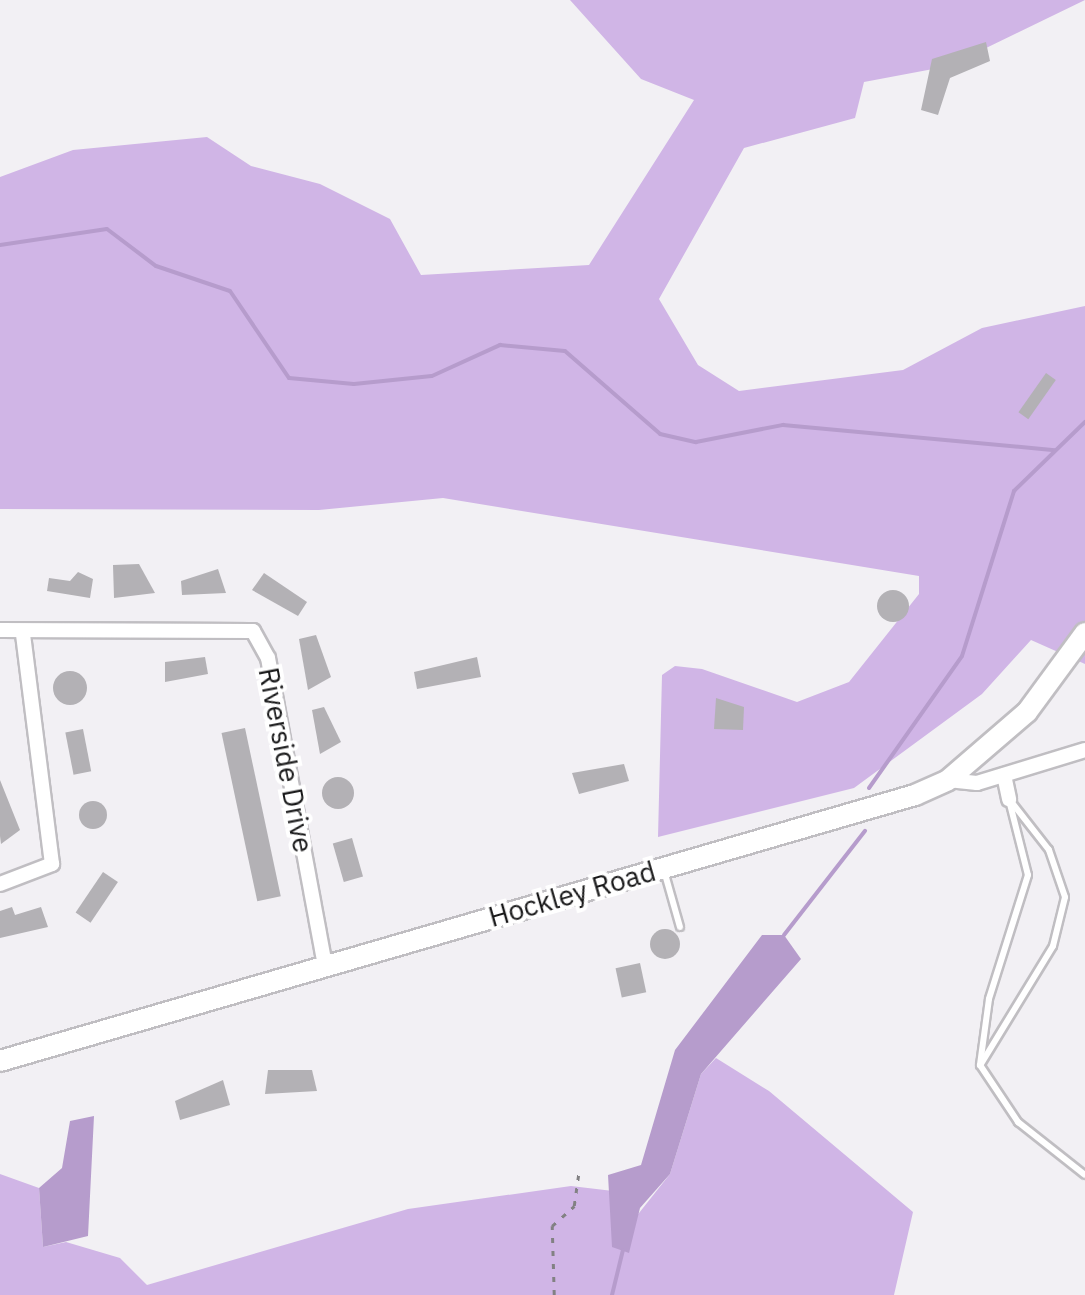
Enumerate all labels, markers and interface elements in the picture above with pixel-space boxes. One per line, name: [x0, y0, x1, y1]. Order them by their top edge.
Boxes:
street label: Riverside Drive: [252, 665, 320, 855]
street label: Hockley Road: [485, 854, 659, 934]

